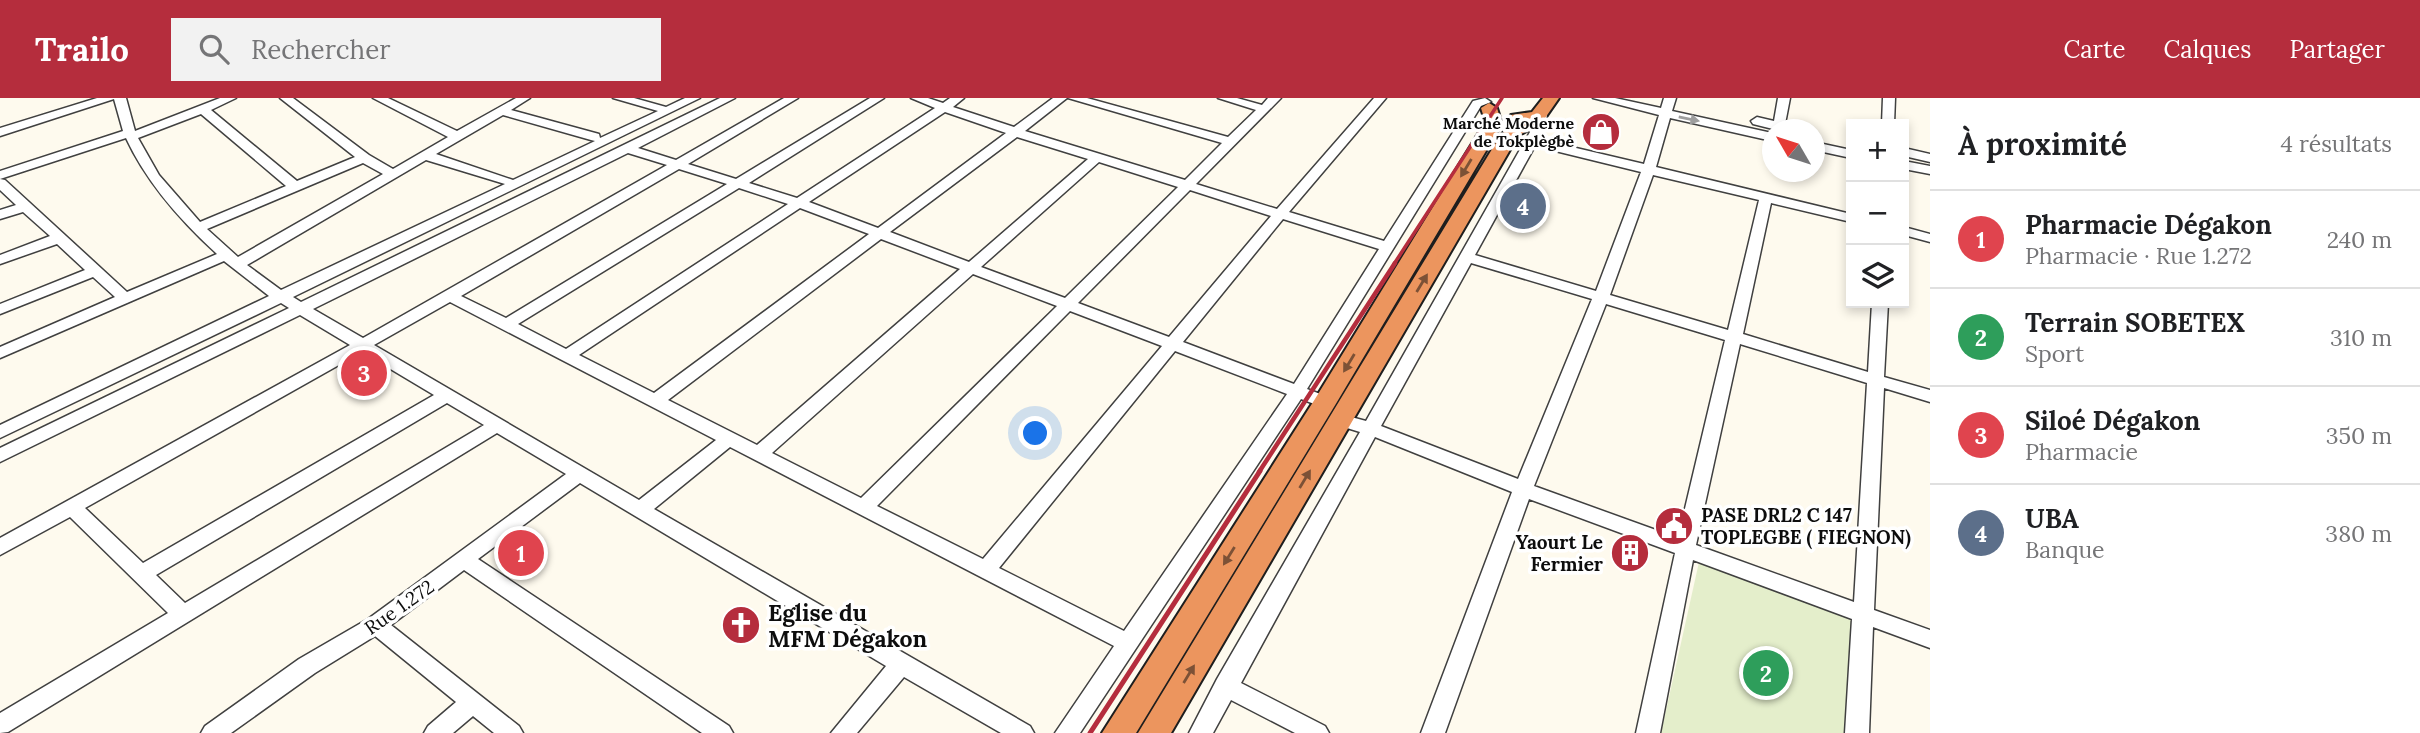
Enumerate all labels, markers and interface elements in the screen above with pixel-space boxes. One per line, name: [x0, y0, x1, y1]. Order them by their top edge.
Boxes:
search box: [171, 18, 661, 81]
text: Trailo: [35, 28, 129, 70]
icon: search: [195, 30, 233, 68]
text: Rechercher: [251, 33, 391, 66]
text: Carte: [2063, 34, 2125, 65]
text: Calques: [2163, 34, 2251, 65]
text: Partager: [2289, 34, 2385, 65]
shop icon: Marché Moderne de Tokplègbè: [1580, 111, 1622, 153]
place label: Marché Moderne de Tokplègbè: [1443, 113, 1574, 151]
one-way arrow: [1678, 113, 1700, 124]
north arrow: [1762, 119, 1825, 182]
map controls: [1846, 119, 1909, 308]
button: +: [1846, 119, 1909, 182]
text: À proximité: [1958, 125, 2127, 163]
text: 4 résultats: [2280, 129, 2392, 158]
one-way arrow: [1460, 159, 1473, 178]
pin: 4: [1500, 180, 1546, 232]
button: −: [1846, 182, 1909, 245]
text: Pharmacie Dégakon: [2025, 208, 2272, 241]
text: 1: [1976, 225, 1986, 254]
text: 240 m: [2327, 225, 2392, 254]
text: Pharmacie · Rue 1.272: [2025, 241, 2252, 270]
button: layers: [1846, 245, 1909, 308]
one-way arrow: [1416, 274, 1428, 293]
text: Terrain SOBETEX: [2025, 306, 2245, 339]
text: 2: [1975, 323, 1987, 352]
text: 310 m: [2330, 323, 2392, 352]
text: Sport: [2025, 339, 2084, 368]
pin: 3: [341, 347, 387, 399]
one-way arrow: [1343, 354, 1355, 373]
text: Siloé Dégakon: [2025, 404, 2200, 437]
your location: [1018, 416, 1052, 450]
text: 3: [1975, 421, 1987, 450]
text: 350 m: [2326, 421, 2392, 450]
text: Pharmacie: [2025, 437, 2138, 466]
one-way arrow: [1299, 469, 1312, 488]
text: UBA: [2025, 502, 2079, 535]
place label: PASE DRL2 C 147 TOPLEGBE ( FIEGNON): [1701, 503, 1911, 550]
public building icon: PASE DRL2 C 147 TOPLEGBE ( FIEGNON): [1653, 505, 1695, 547]
text: 4: [1975, 519, 1987, 548]
text: 380 m: [2325, 519, 2392, 548]
pin: 1: [498, 527, 544, 579]
place label: Yaourt Le Fermier: [1516, 530, 1603, 576]
building icon: Yaourt Le Fermier: [1609, 532, 1651, 574]
text: Banque: [2025, 535, 2105, 564]
one-way arrow: [1222, 547, 1235, 566]
street label: Rue 1.272: [360, 574, 438, 640]
place label: Eglise du MFM Dégakon: [768, 598, 928, 653]
church icon: Eglise du MFM Dégakon: [720, 604, 762, 646]
pin: 2: [1743, 647, 1789, 699]
one-way arrow: [1183, 665, 1196, 684]

